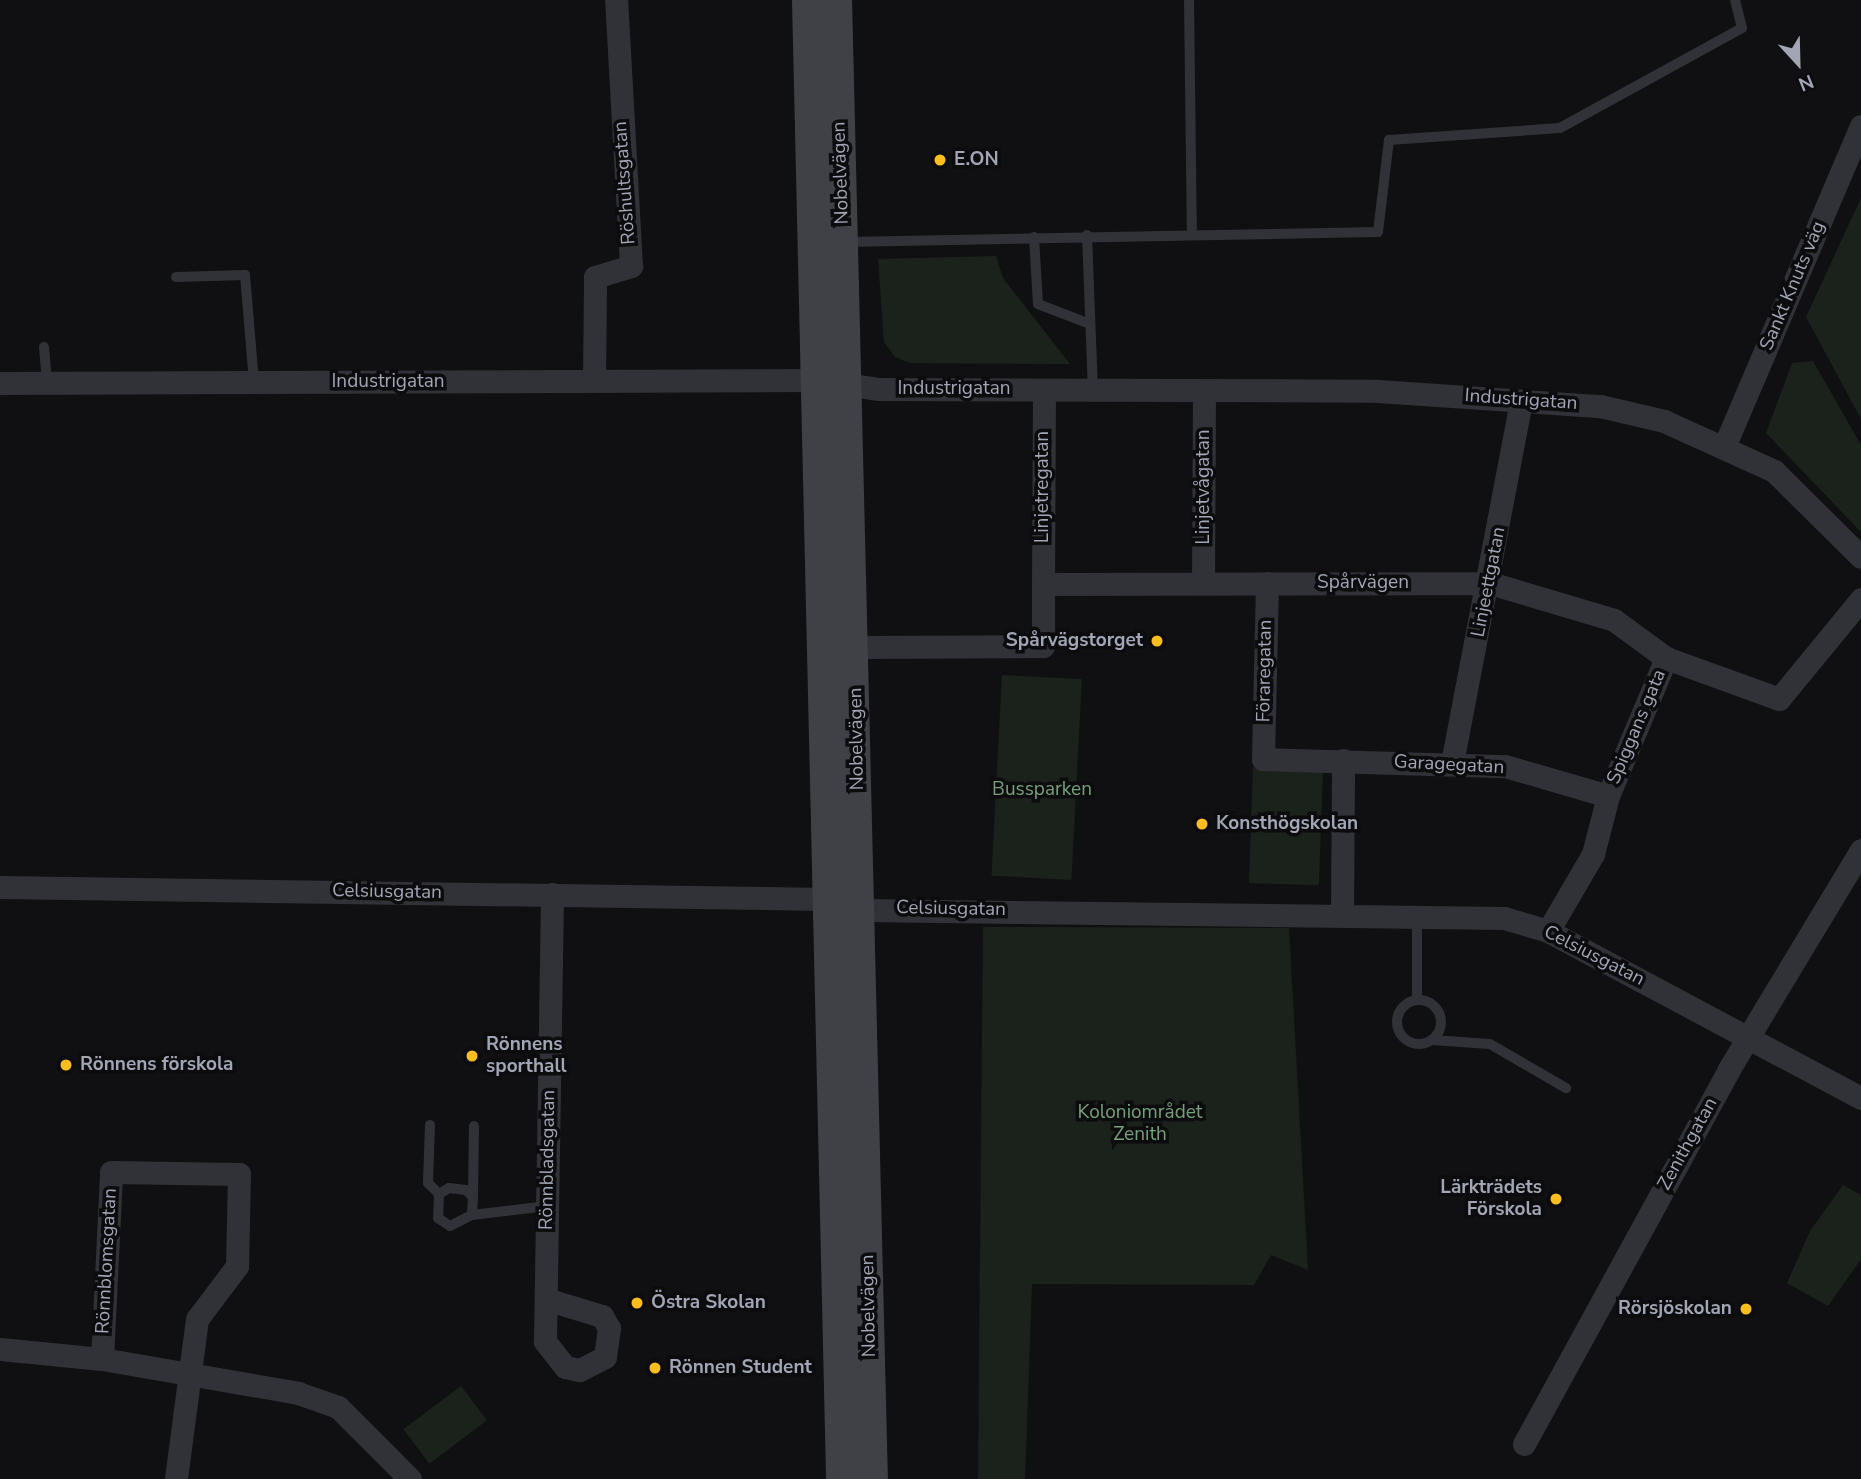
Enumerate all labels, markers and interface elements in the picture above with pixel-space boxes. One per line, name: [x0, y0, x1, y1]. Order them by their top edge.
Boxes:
north arrow: [1763, 28, 1833, 98]
text: N: [1794, 68, 1817, 97]
street label: Röshultsgatan: [609, 121, 641, 245]
street label: Nobelvägen: [828, 121, 854, 225]
place label: E.ON: [954, 149, 999, 171]
marker: E.ON: [932, 152, 948, 168]
street label: Sankt Knuts väg: [1756, 218, 1830, 354]
street label: Industrigatan: [331, 371, 445, 393]
street label: Industrigatan: [897, 378, 1011, 400]
street label: Industrigatan: [1464, 385, 1578, 415]
street label: Linjetvågatan: [1193, 429, 1215, 545]
street label: Linjetregatan: [1032, 431, 1054, 543]
street label: Linjeettgatan: [1467, 525, 1511, 639]
street label: Spårvägen: [1317, 572, 1409, 594]
street label: Föraregatan: [1253, 619, 1277, 723]
place label: Spårvägstorget: [1006, 630, 1143, 652]
marker: Spårvägstorget: [1149, 633, 1165, 649]
street label: Spiggans gata: [1603, 666, 1671, 788]
street label: Nobelvägen: [845, 687, 869, 791]
street label: Garagegatan: [1393, 751, 1505, 779]
park label: Bussparken: [992, 779, 1092, 801]
place label: Konsthögskolan: [1216, 813, 1358, 835]
marker: Konsthögskolan: [1194, 816, 1210, 832]
street label: Celsiusgatan: [332, 880, 442, 904]
street label: Celsiusgatan: [896, 897, 1006, 921]
street label: Celsiusgatan: [1540, 921, 1648, 991]
place label: Rönnens sporthall: [486, 1034, 567, 1078]
marker: Rönnens sporthall: [464, 1048, 480, 1064]
place label: Rönnens förskola: [80, 1054, 233, 1076]
marker: Rönnens förskola: [58, 1057, 74, 1073]
street label: Rönnbladsgatan: [535, 1090, 561, 1230]
street label: Zenithgatan: [1653, 1094, 1723, 1194]
park label: Koloniområdet Zenith: [1078, 1102, 1202, 1146]
place label: Lärkträdets Förskola: [1440, 1177, 1542, 1221]
street label: Rönnblomsgatan: [92, 1188, 122, 1334]
marker: Lärkträdets Förskola: [1548, 1191, 1564, 1207]
street label: Nobelvägen: [857, 1254, 881, 1358]
place label: Östra Skolan: [651, 1292, 766, 1314]
marker: Östra Skolan: [629, 1295, 645, 1311]
place label: Rörsjöskolan: [1618, 1298, 1732, 1320]
marker: Rörsjöskolan: [1738, 1301, 1754, 1317]
place label: Rönnen Student: [669, 1357, 812, 1379]
marker: Rönnen Student: [647, 1360, 663, 1376]

